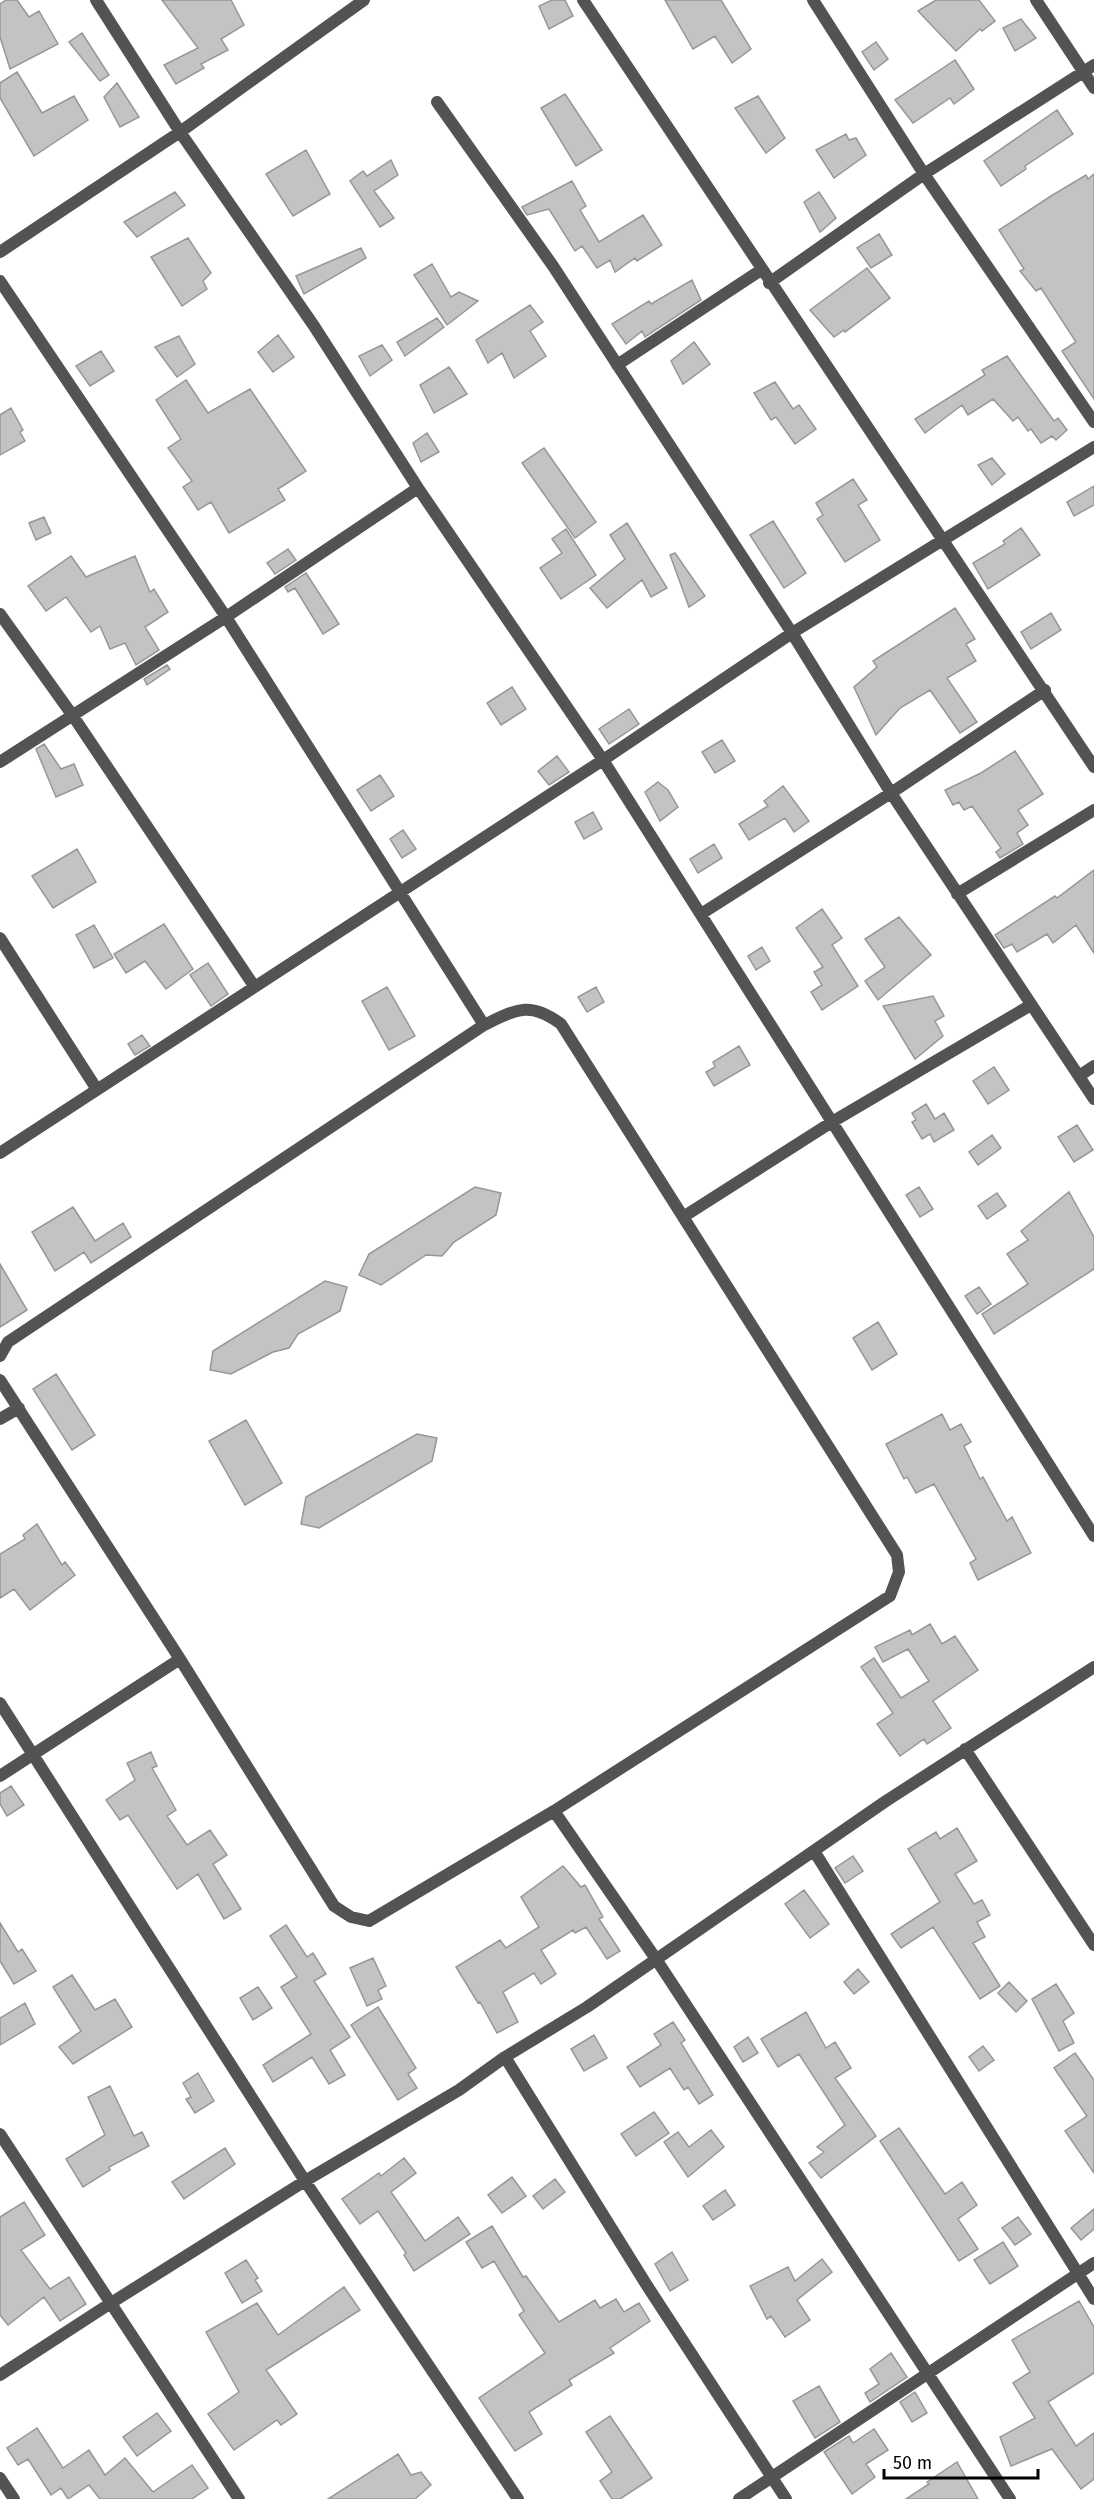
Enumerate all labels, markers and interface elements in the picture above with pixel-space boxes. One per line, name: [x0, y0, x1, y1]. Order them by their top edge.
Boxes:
scale bar: [884, 2442, 1038, 2480]
text: 50 m: [893, 2452, 932, 2474]

